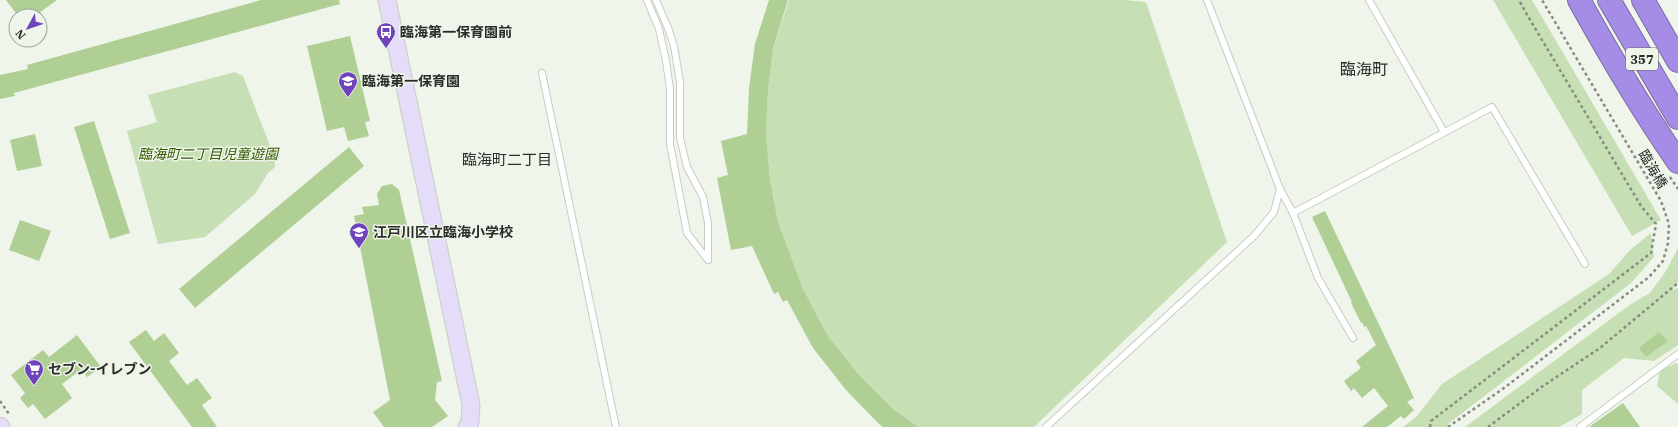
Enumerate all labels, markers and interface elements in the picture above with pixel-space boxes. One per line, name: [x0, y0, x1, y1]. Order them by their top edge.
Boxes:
north arrow: [8, 8, 48, 48]
bus stop icon: 臨海第一保育園前: [375, 21, 397, 49]
place label: 臨海第一保育園前: [400, 23, 512, 41]
text: N: [12, 26, 28, 42]
road number: 357: [1626, 48, 1658, 70]
district label: 臨海町: [1340, 59, 1388, 79]
school or university icon: 臨海第一保育園: [337, 70, 359, 98]
place label: 臨海第一保育園: [362, 72, 460, 90]
park label: 臨海町二丁目児童遊園: [138, 145, 280, 163]
street label: 臨海橋: [1634, 146, 1672, 192]
district label: 臨海町二丁目: [462, 150, 552, 169]
school or university icon: 江戸川区立臨海小学校: [348, 221, 370, 249]
place label: 江戸川区立臨海小学校: [373, 223, 513, 241]
supermarket icon: セブン-イレブン: [23, 358, 45, 386]
place label: セブン-イレブン: [48, 360, 152, 378]

